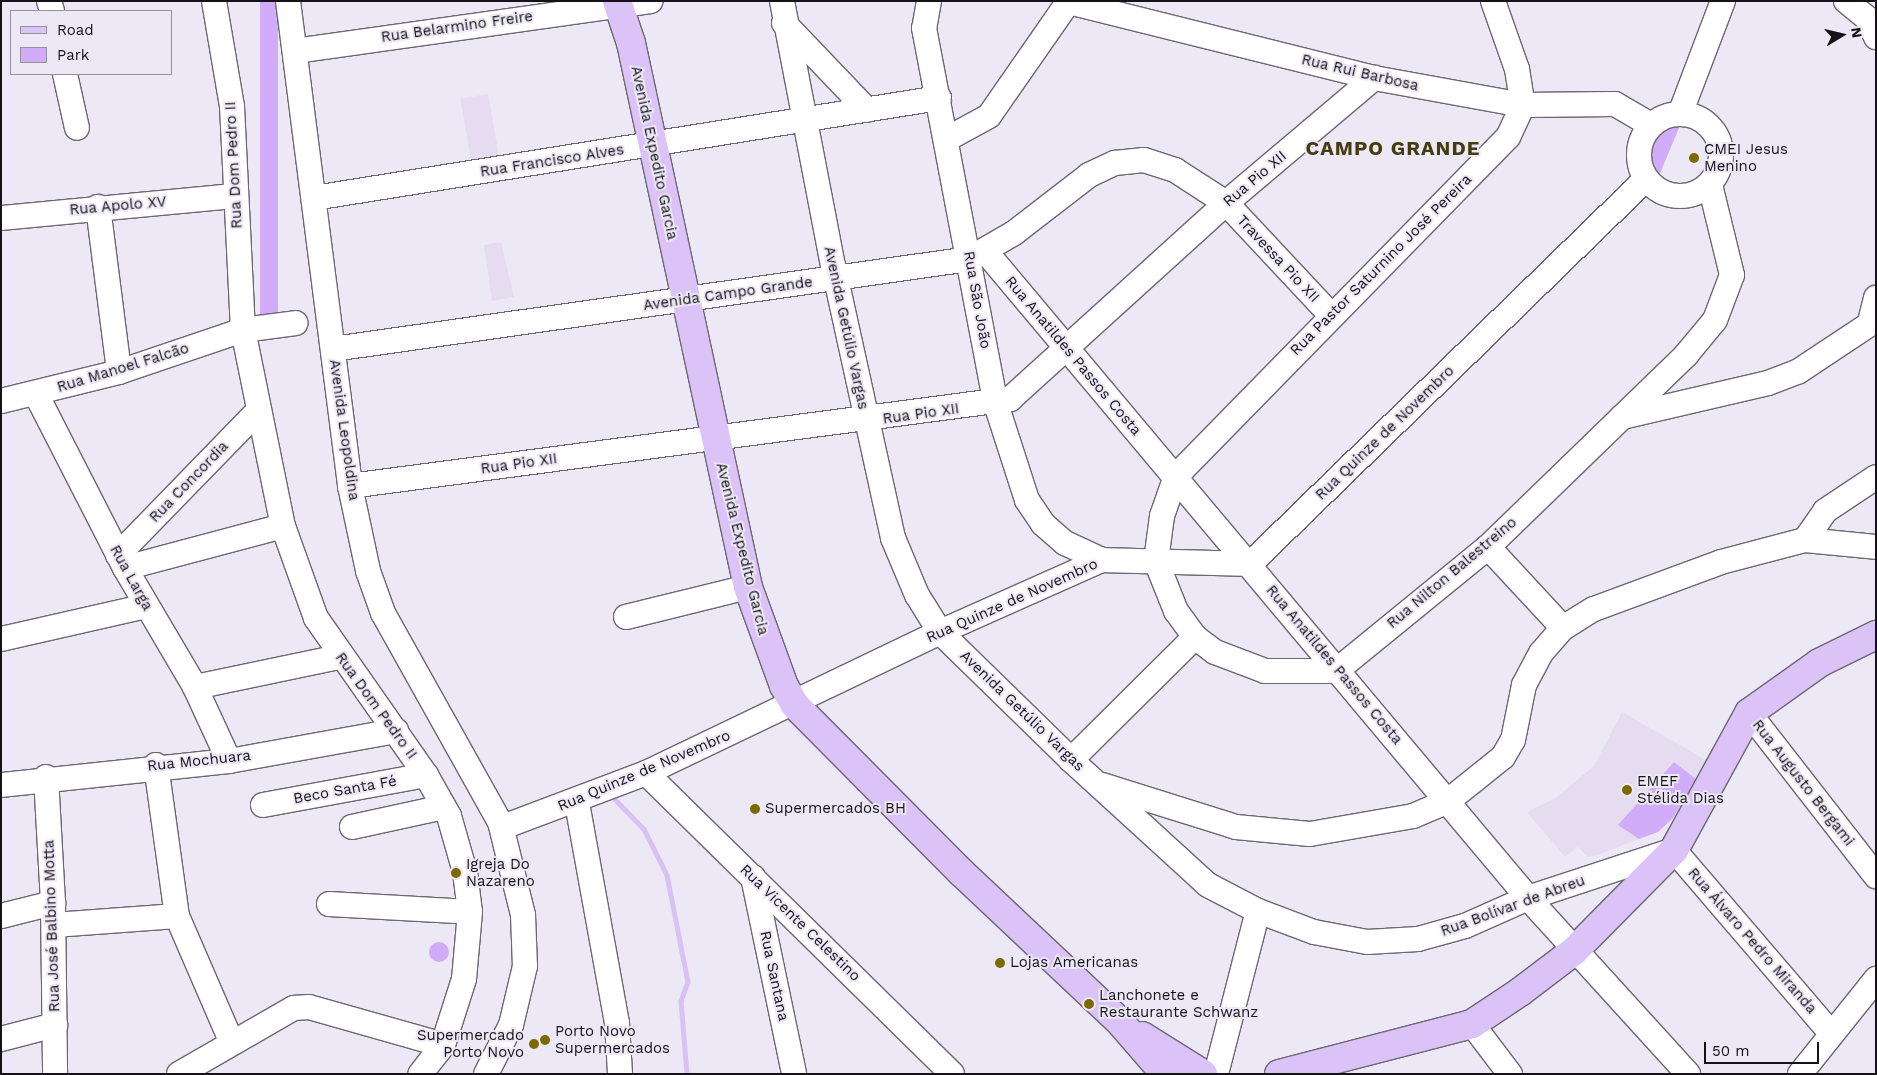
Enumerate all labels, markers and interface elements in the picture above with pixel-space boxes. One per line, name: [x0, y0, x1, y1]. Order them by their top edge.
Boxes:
street label: Rua Belarmino Freire: [380, 7, 534, 47]
legend: [10, 10, 172, 75]
north arrow: [1817, 10, 1867, 60]
text: Road: [57, 21, 94, 39]
text: N: [1848, 26, 1866, 39]
text: Park: [57, 46, 89, 64]
street label: Rua Rui Barbosa: [1299, 51, 1421, 95]
street label: Avenida Expedito Garcia: [627, 64, 681, 242]
street label: Rua Dom Pedro II: [222, 101, 246, 229]
district label: CAMPO GRANDE: [1304, 136, 1482, 160]
place label: CMEI Jesus Menino: [1704, 140, 1788, 175]
street label: Rua Francisco Alves: [478, 141, 626, 181]
street label: Rua Pio XII: [1219, 147, 1291, 211]
marker: CMEI Jesus Menino: [1688, 152, 1700, 164]
street label: Rua Pastor Saturnino José Pereira: [1286, 170, 1476, 360]
street label: Rua Apolo XV: [68, 193, 168, 219]
street label: Travessa Pio XII: [1233, 211, 1323, 307]
street label: Avenida Getúlio Vargas: [820, 244, 872, 412]
street label: Rua São João: [959, 249, 995, 351]
street label: Rua Anatildes Passos Costa: [1001, 272, 1145, 440]
street label: Avenida Campo Grande: [642, 273, 814, 315]
street label: Rua Manoel Falcão: [54, 339, 192, 397]
street label: Avenida Leopoldina: [325, 358, 363, 502]
street label: Rua Quinze de Novembro: [1312, 362, 1458, 504]
street label: Rua Pio XII: [881, 400, 961, 428]
street label: Rua Concordia: [146, 437, 232, 527]
street label: Rua Pio XII: [479, 450, 559, 478]
street label: Avenida Expedito Garcia: [712, 461, 772, 637]
street label: Rua Nilton Balestreino: [1383, 513, 1521, 633]
street label: Rua Larga: [106, 542, 156, 614]
street label: Rua Quinze de Novembro: [923, 555, 1101, 647]
street label: Rua Anatildes Passos Costa: [1262, 581, 1406, 749]
street label: Avenida Getúlio Vargas: [956, 646, 1088, 776]
street label: Rua Dom Pedro II: [331, 649, 421, 763]
street label: Rua Augusto Bergami: [1748, 716, 1858, 850]
street label: Rua Quinze de Novembro: [555, 726, 733, 816]
street label: Rua Mochuara: [146, 747, 252, 775]
street label: Beco Santa Fé: [292, 772, 398, 808]
place label: EMEF Stélida Dias: [1637, 772, 1724, 807]
marker: EMEF Stélida Dias: [1621, 784, 1633, 796]
place label: Supermercados BH: [765, 800, 906, 818]
marker: Supermercados BH: [749, 803, 761, 815]
street label: Rua José Balbino Motta: [40, 839, 64, 1013]
place label: Igreja Do Nazareno: [466, 855, 535, 890]
street label: Rua Vicente Celestino: [736, 860, 864, 986]
street label: Rua Álvaro Pedro Miranda: [1683, 864, 1821, 1018]
marker: Igreja Do Nazareno: [450, 867, 462, 879]
street label: Rua Bolívar de Abreu: [1438, 871, 1588, 941]
street label: Rua Santana: [756, 929, 792, 1023]
place label: Lojas Americanas: [1010, 954, 1139, 972]
marker: Lojas Americanas: [994, 957, 1006, 969]
place label: Lanchonete e Restaurante Schwanz: [1099, 986, 1258, 1021]
marker: Lanchonete e Restaurante Schwanz: [1083, 998, 1095, 1010]
place label: Porto Novo Supermercados: [555, 1022, 670, 1057]
place label: Supermercado Porto Novo: [417, 1026, 524, 1061]
scale bar: [1707, 1032, 1822, 1064]
marker: Porto Novo Supermercados: [539, 1034, 551, 1046]
marker: Supermercado Porto Novo: [528, 1038, 540, 1050]
text: 50 m: [1712, 1042, 1749, 1060]

